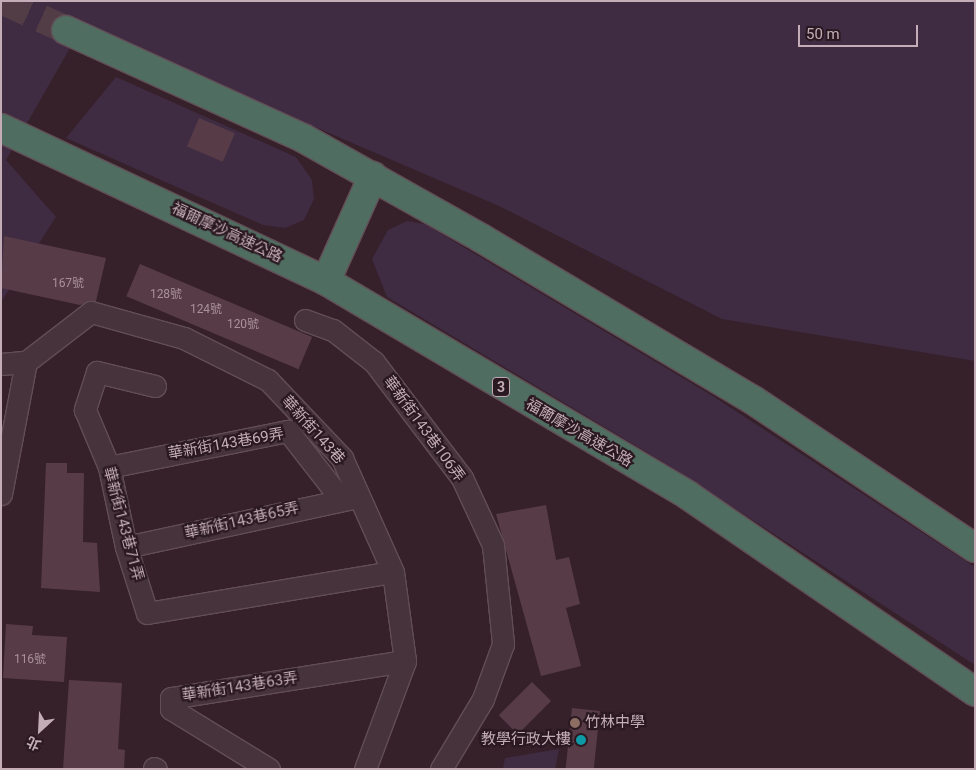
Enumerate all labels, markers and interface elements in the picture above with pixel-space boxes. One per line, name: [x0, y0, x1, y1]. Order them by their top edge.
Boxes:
scale bar: [801, 15, 921, 47]
text: 50 m: [806, 25, 840, 43]
street label: 福爾摩沙高速公路: [169, 199, 285, 267]
house number: 167號: [52, 277, 84, 291]
house number: 128號: [150, 288, 182, 302]
house number: 124號: [190, 303, 222, 317]
house number: 120號: [227, 318, 259, 332]
street label: 華新街143巷106弄: [380, 373, 468, 485]
road number: 3: [491, 376, 511, 398]
street label: 華新街143巷: [278, 392, 348, 468]
street label: 福爾摩沙高速公路: [523, 395, 635, 471]
street label: 華新街143巷69弄: [167, 425, 285, 463]
street label: 華新街143巷71弄: [99, 465, 147, 583]
street label: 華新街143巷65弄: [183, 499, 301, 543]
house number: 116號: [14, 653, 46, 667]
street label: 華新街143巷63弄: [181, 669, 299, 705]
north arrow: [15, 705, 65, 755]
place label: 竹林中學: [585, 714, 645, 732]
marker: 竹林中學: [569, 717, 581, 729]
place label: 教學行政大樓: [481, 731, 571, 749]
text: 北: [24, 733, 43, 754]
marker: 教學行政大樓: [575, 734, 587, 746]

